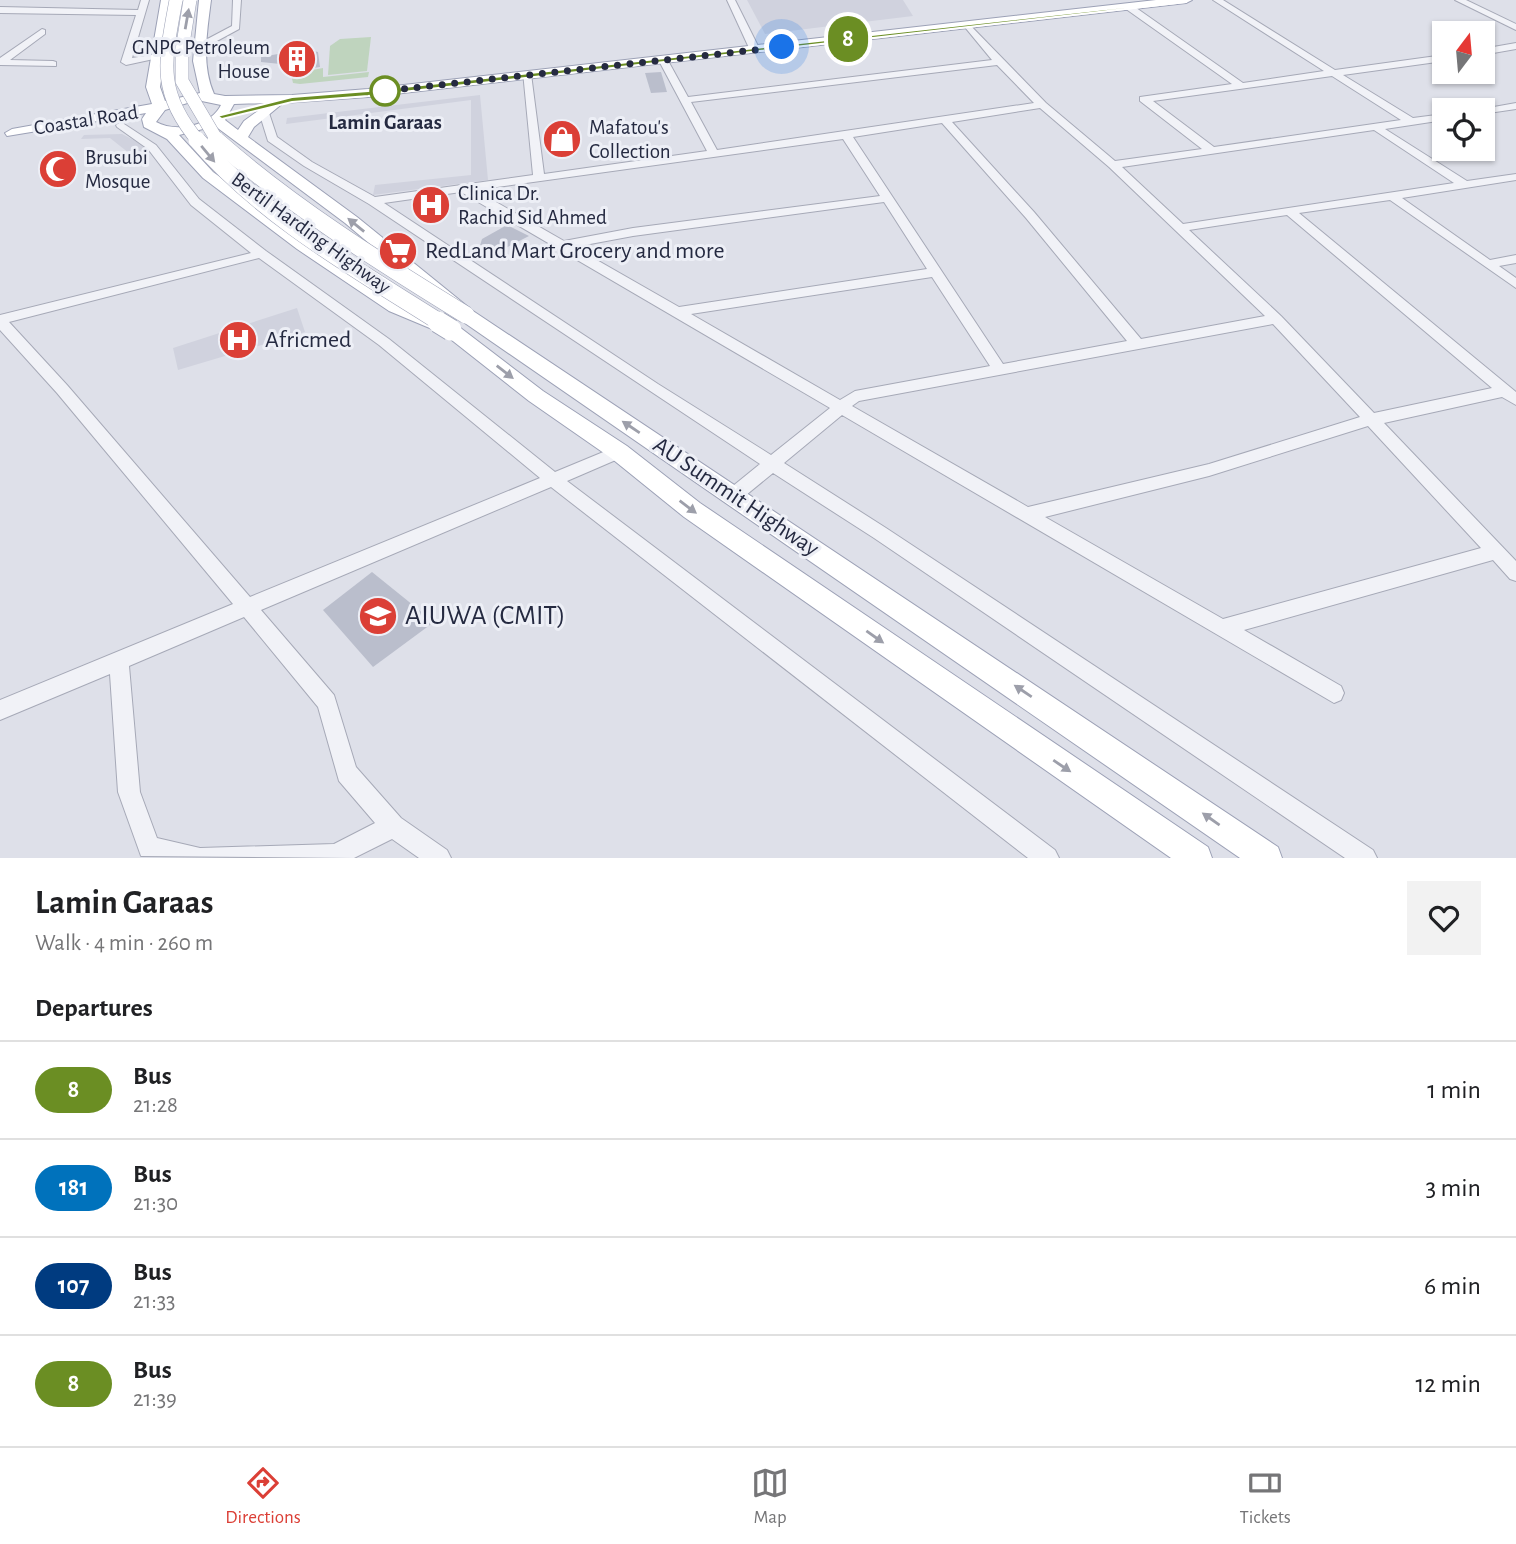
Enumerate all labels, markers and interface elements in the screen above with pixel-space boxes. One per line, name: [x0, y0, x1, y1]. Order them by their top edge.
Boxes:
one-way arrow: [182, 8, 193, 30]
line badge: 8: [825, 16, 871, 62]
north arrow: [1432, 21, 1494, 84]
map controls: [1432, 21, 1495, 161]
text: 8: [842, 27, 854, 51]
your location: [764, 29, 799, 64]
place label: GNPC Petroleum House: [132, 37, 270, 82]
building icon: GNPC Petroleum House: [276, 38, 318, 80]
marker: Lamin Garaas: [370, 76, 400, 106]
button: locate: [1432, 98, 1495, 161]
street label: Coastal Road: [32, 101, 140, 139]
place label: Lamin Garaas: [328, 112, 442, 133]
place label: Mafatou's Collection: [589, 117, 671, 162]
shop icon: Mafatou's Collection: [541, 118, 583, 160]
one-way arrow: [200, 145, 215, 162]
place label: Brusubi Mosque: [85, 147, 150, 192]
mosque icon: Brusubi Mosque: [37, 148, 79, 190]
street label: Bertil Harding Highway: [228, 168, 394, 298]
place label: Clinica Dr. Rachid Sid Ahmed: [458, 183, 607, 228]
hospital icon: Clinica Dr. Rachid Sid Ahmed: [410, 184, 452, 226]
one-way arrow: [348, 218, 365, 233]
supermarket icon: RedLand Mart Grocery and more: [377, 230, 419, 272]
place label: RedLand Mart Grocery and more: [425, 239, 725, 263]
hospital icon: Africmed: [217, 319, 259, 361]
place label: Africmed: [265, 328, 351, 352]
one-way arrow: [496, 364, 514, 378]
one-way arrow: [622, 421, 641, 434]
street label: AU Summit Highway: [649, 433, 823, 561]
one-way arrow: [679, 499, 697, 513]
school or university icon: AIUWA (CMIT): [357, 595, 399, 637]
place label: AIUWA (CMIT): [405, 602, 566, 630]
one-way arrow: [866, 630, 884, 644]
one-way arrow: [1014, 684, 1033, 697]
one-way arrow: [1053, 759, 1071, 773]
one-way arrow: [1202, 812, 1220, 826]
button: heart: [1407, 881, 1481, 955]
text: Lamin Garaas: [35, 887, 213, 920]
text: Walk · 4 min · 260 m: [35, 932, 213, 955]
text: Departures: [35, 995, 153, 1021]
text: Bus: [133, 1063, 172, 1089]
text: 1 min: [1427, 1077, 1481, 1103]
text: 8: [68, 1078, 79, 1102]
text: 21:28: [133, 1094, 178, 1117]
text: Bus: [133, 1161, 172, 1187]
text: 3 min: [1425, 1175, 1481, 1201]
text: 181: [59, 1176, 88, 1200]
text: 21:30: [133, 1192, 178, 1215]
text: Bus: [133, 1259, 172, 1285]
text: 6 min: [1424, 1273, 1481, 1299]
text: 107: [58, 1274, 89, 1298]
text: 21:33: [133, 1290, 176, 1313]
text: Bus: [133, 1357, 172, 1383]
text: 12 min: [1415, 1371, 1481, 1397]
text: 8: [68, 1372, 79, 1396]
text: 21:39: [133, 1388, 177, 1411]
tab: Directions: [225, 1464, 301, 1529]
tab: Map: [751, 1464, 789, 1529]
tab: Tickets: [1239, 1464, 1291, 1529]

